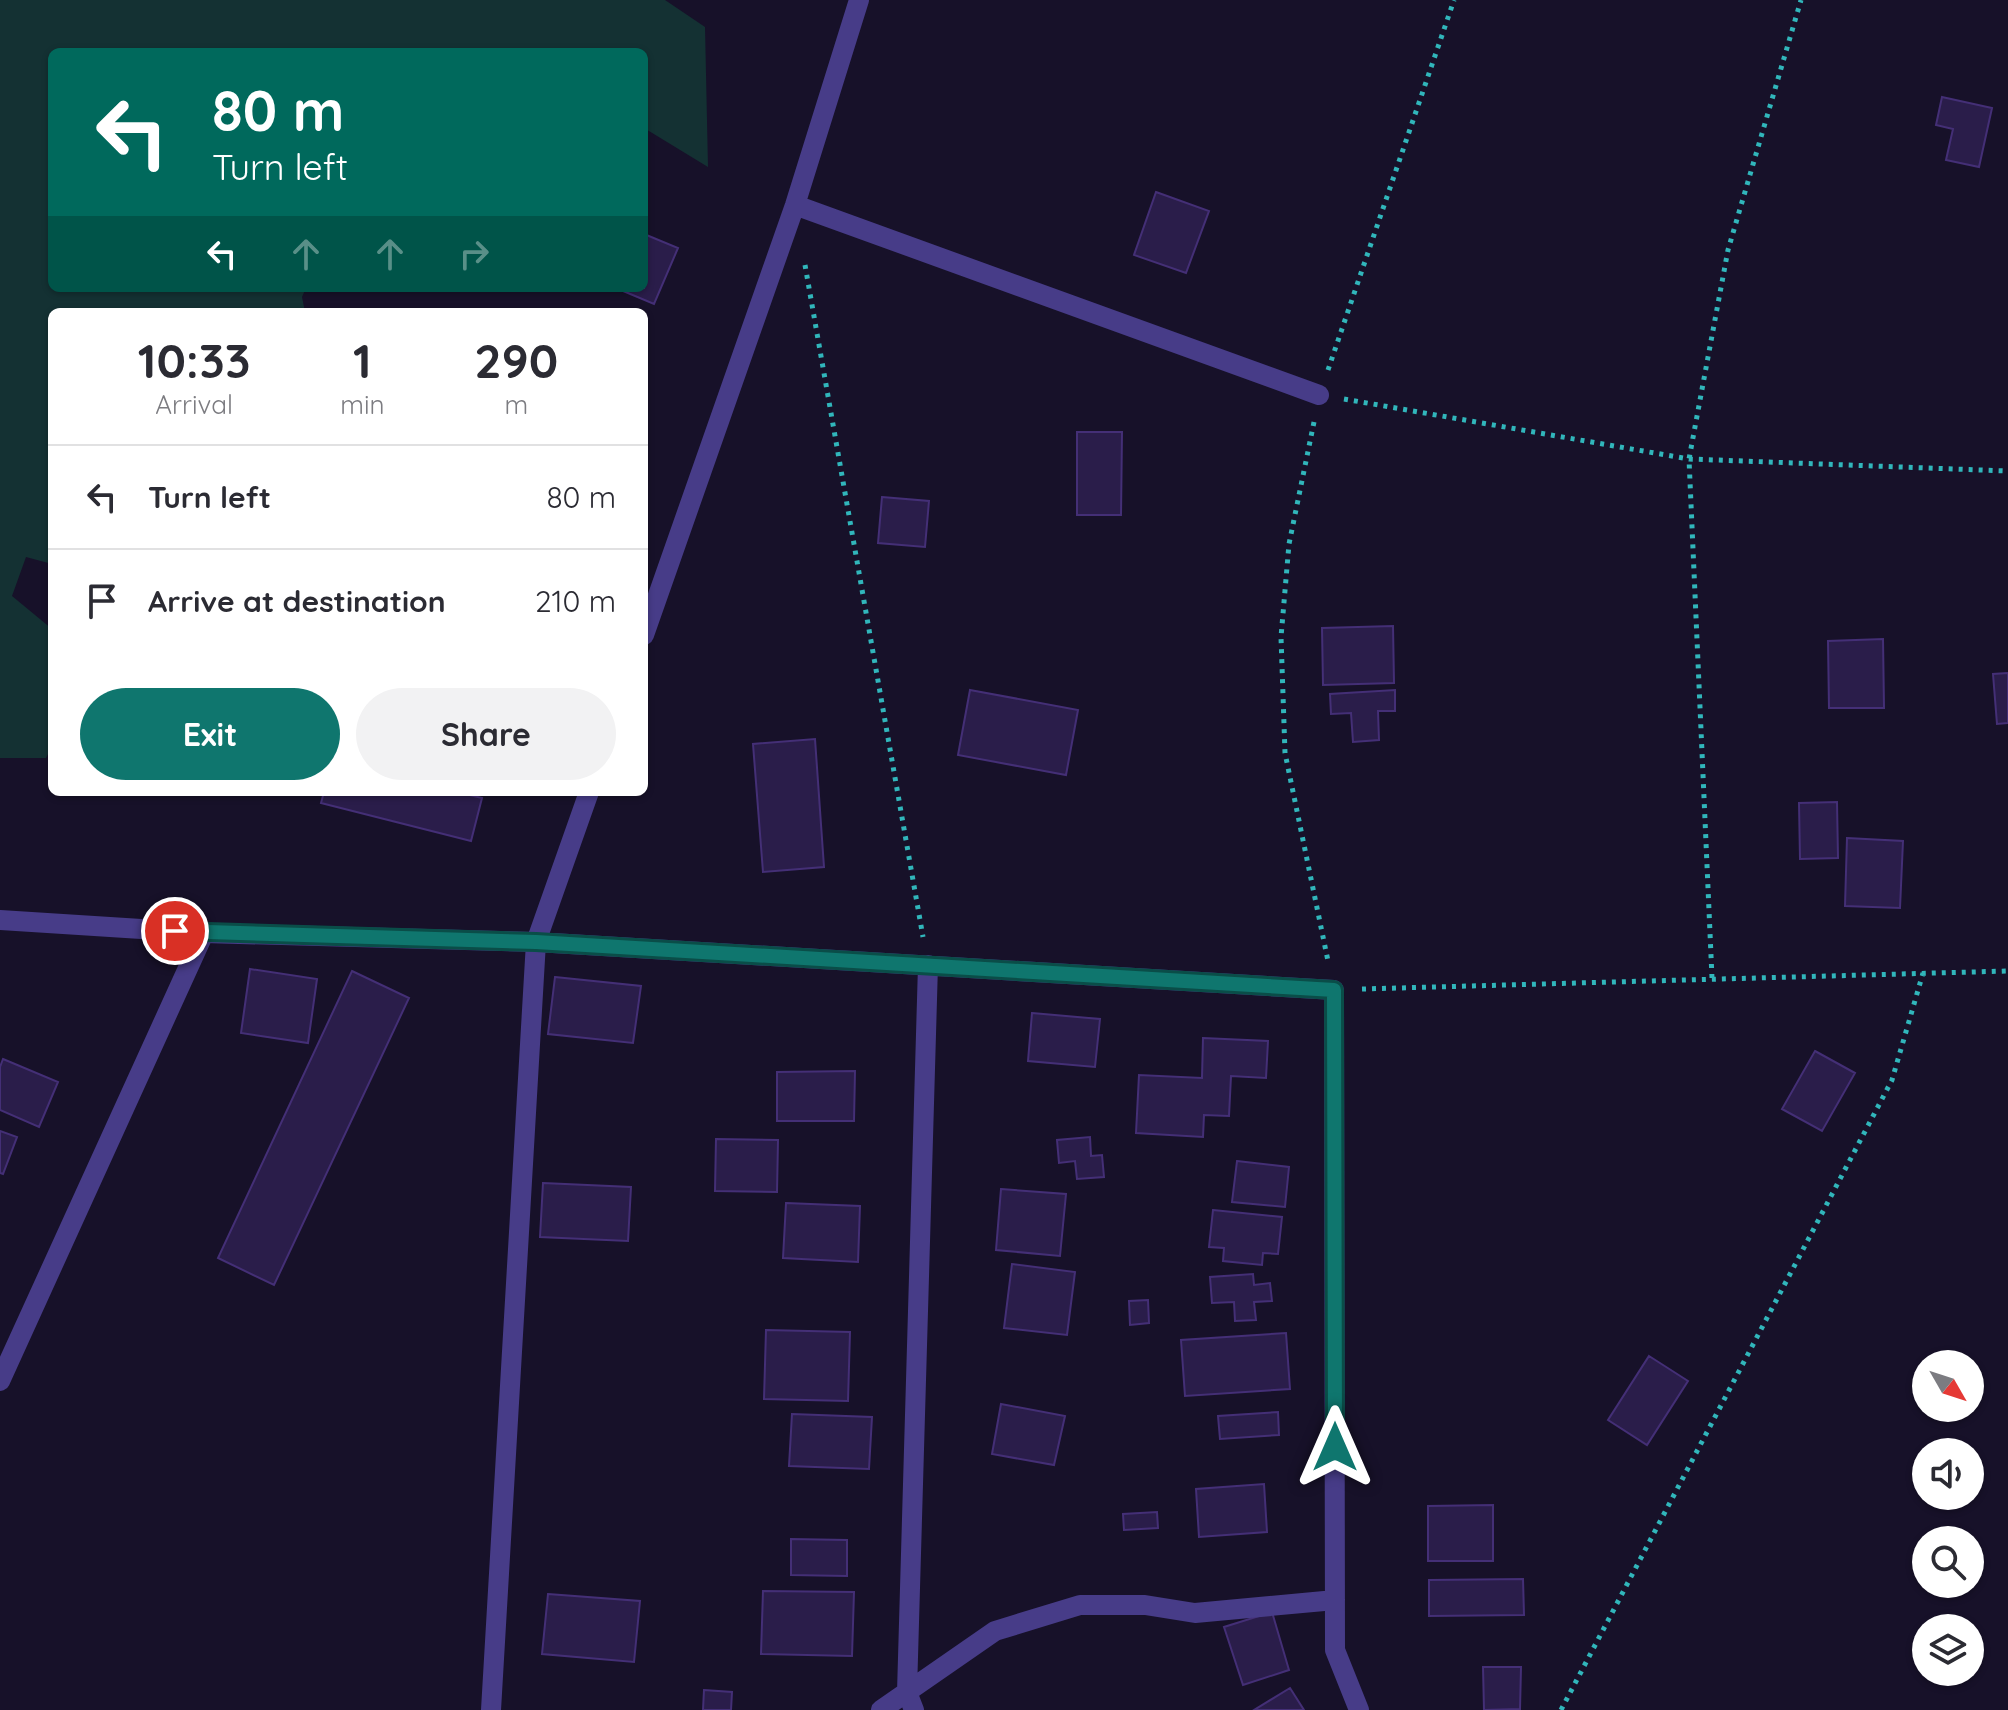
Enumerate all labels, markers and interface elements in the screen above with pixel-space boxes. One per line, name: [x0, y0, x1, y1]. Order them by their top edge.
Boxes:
text: 80 m: [212, 75, 344, 145]
icon: left: [80, 80, 184, 184]
text: Turn left: [212, 144, 348, 189]
icon: left: [200, 232, 244, 276]
icon: ahead: [284, 232, 328, 276]
icon: ahead: [368, 232, 412, 276]
icon: right: [452, 232, 496, 276]
text: 10:33: [138, 330, 251, 390]
text: 1: [353, 330, 372, 390]
text: 290: [474, 330, 558, 390]
text: Arrival: [155, 388, 233, 421]
text: min: [340, 388, 385, 421]
text: m: [504, 388, 528, 421]
icon: left: [80, 475, 124, 519]
text: Turn left: [148, 478, 271, 516]
text: 80 m: [546, 478, 616, 516]
icon: arrive: [80, 579, 124, 623]
text: Arrive at destination: [148, 582, 446, 620]
text: 210 m: [535, 582, 616, 620]
button: Exit: [80, 688, 340, 780]
button: Share: [356, 688, 616, 780]
pin: [141, 897, 209, 965]
icon: arrive: [153, 909, 197, 953]
north arrow: [1912, 1350, 1984, 1422]
map controls: [1912, 1350, 1984, 1686]
position arrow: [1293, 1405, 1377, 1489]
button: sound: [1912, 1438, 1984, 1510]
button: search: [1912, 1526, 1984, 1598]
button: layers: [1912, 1614, 1984, 1686]

